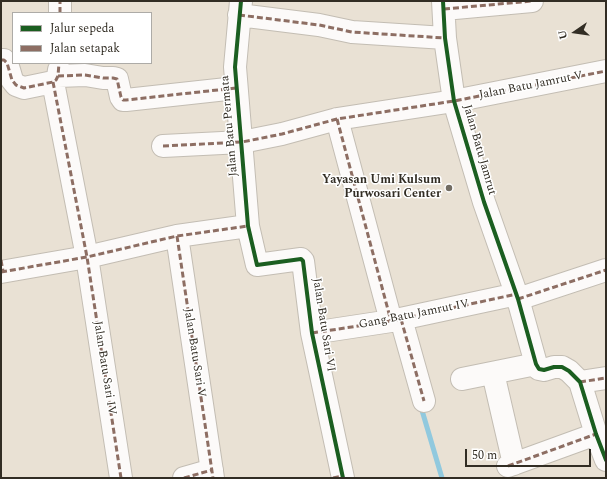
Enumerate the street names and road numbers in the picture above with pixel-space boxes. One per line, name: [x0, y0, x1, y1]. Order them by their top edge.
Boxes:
street label: Jalan Batu Jamrut V: [478, 69, 584, 103]
street label: Jalan Batu Permata: [218, 75, 242, 177]
street label: Jalan Batu Jamrut: [459, 103, 499, 197]
street label: Jalan Batu Sari VI: [308, 277, 338, 373]
street label: Gang Batu Jamrut IV: [358, 297, 470, 333]
street label: Jalan Batu Sari V: [180, 307, 208, 399]
street label: Jalan Batu Sari IV: [89, 320, 119, 416]

